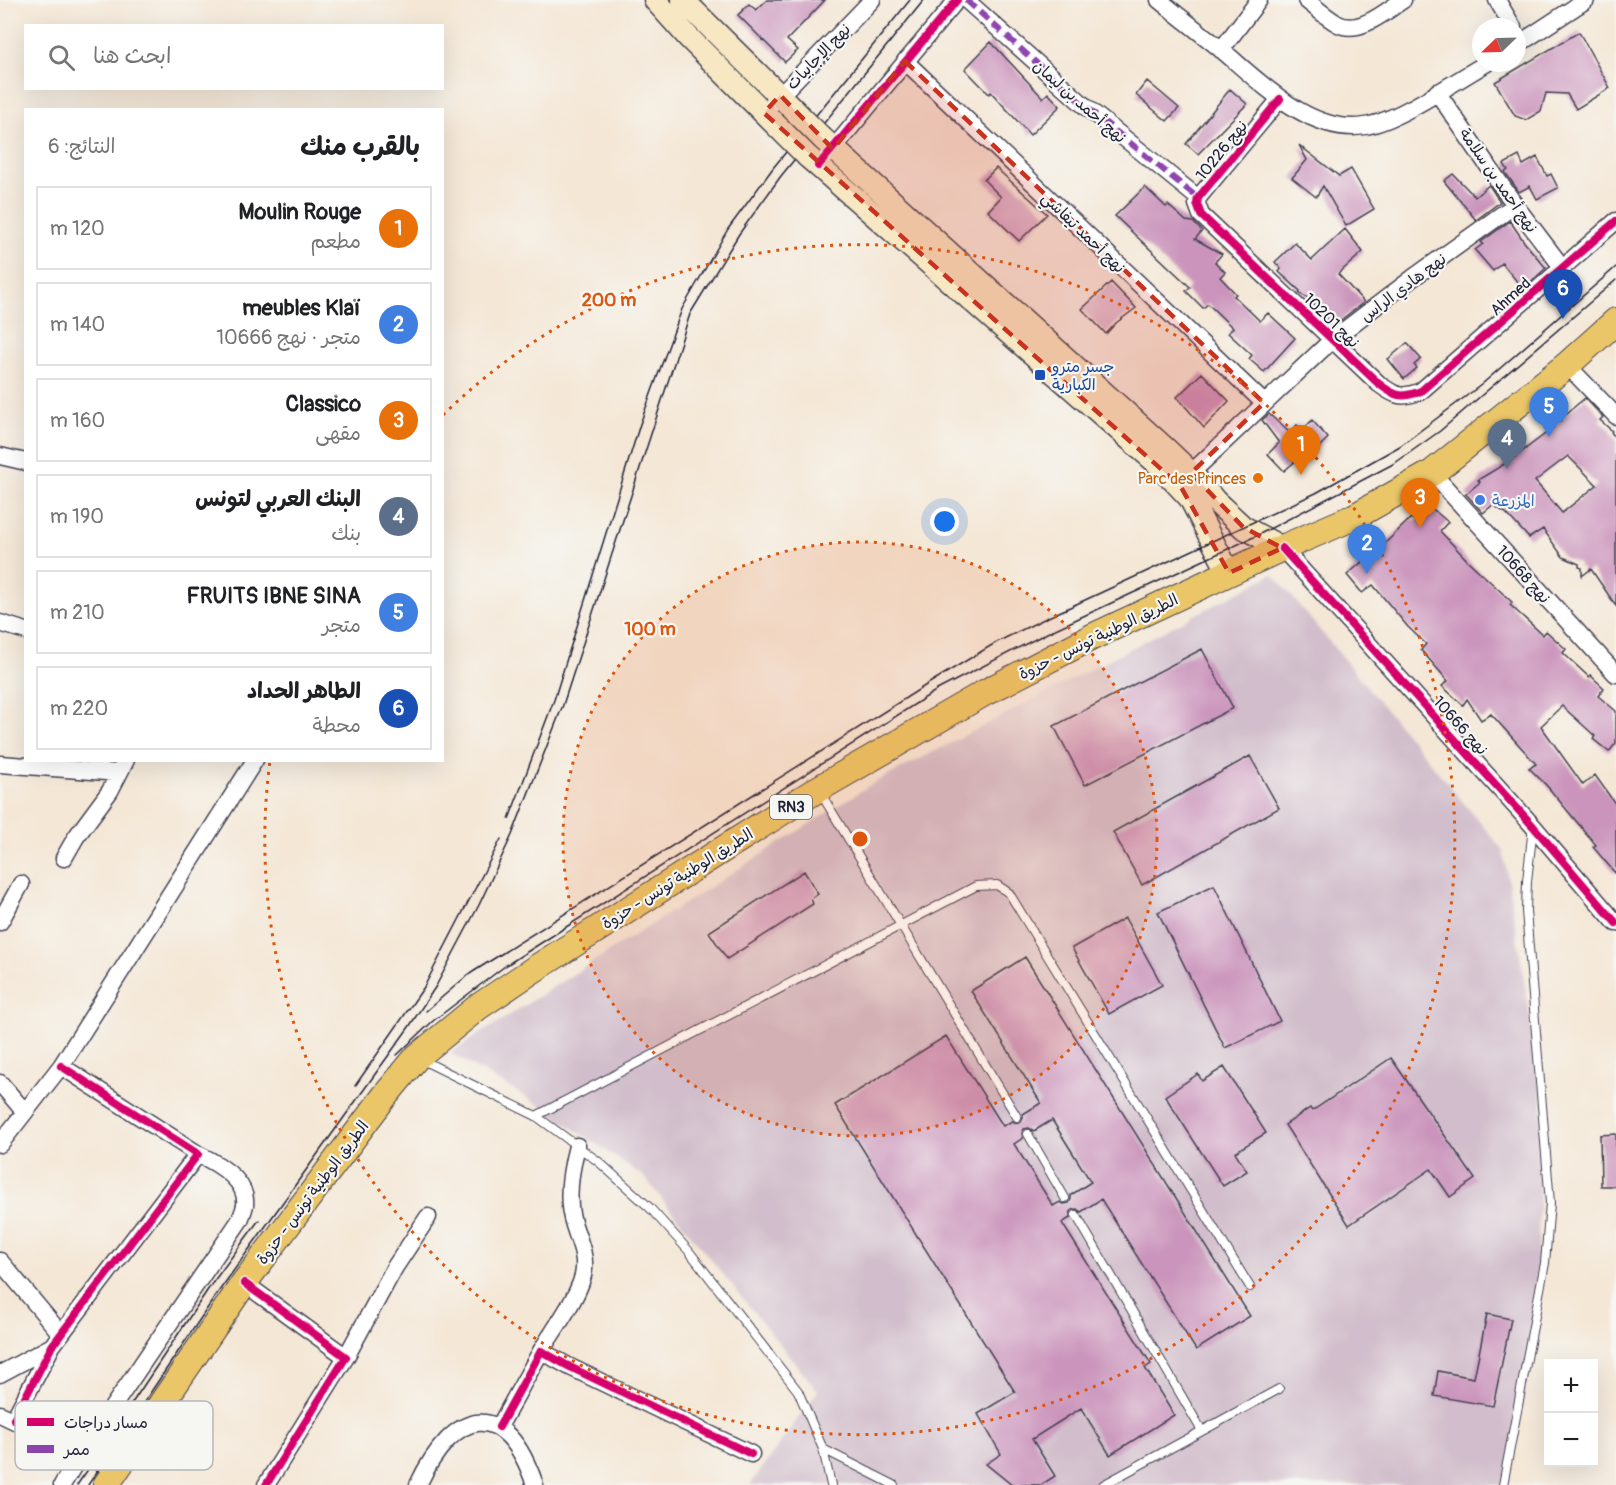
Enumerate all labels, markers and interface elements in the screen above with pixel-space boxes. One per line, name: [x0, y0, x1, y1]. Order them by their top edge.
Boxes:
north arrow: [1472, 18, 1526, 72]
street label: نهج الإجابيات: [782, 20, 855, 94]
search box: [24, 24, 444, 90]
icon: search: [45, 41, 78, 74]
text: ابحث هنا: [93, 42, 171, 70]
street label: نهج أحمد بن ليمان: [1029, 56, 1130, 148]
street label: نهج 10226: [1191, 116, 1252, 185]
street label: نهج أحمد بن سلامة: [1455, 124, 1542, 237]
text: بالقرب منك: [300, 131, 420, 163]
text: النتائج: 6: [48, 134, 115, 159]
street label: نهج أحمد تيفاشي: [1035, 188, 1129, 280]
text: Moulin Rouge: [239, 198, 361, 226]
text: 120 m: [50, 216, 105, 241]
text: 1: [395, 216, 402, 241]
text: مطعم: [310, 229, 361, 254]
street label: نهج هادي الراس: [1357, 249, 1451, 327]
pin: 6: [1544, 270, 1582, 319]
street label: Ahmed: [1486, 273, 1535, 320]
text: 200 m: [582, 289, 636, 312]
street label: نهج 10201: [1299, 289, 1364, 352]
text: meubles Klaï: [242, 294, 361, 322]
text: 140 m: [50, 312, 105, 337]
text: 2: [393, 312, 404, 337]
text: متجر · نهج 10666: [216, 325, 361, 350]
place label: جسر مترو الكبارية: [1050, 357, 1114, 395]
marker: جسر مترو الكبارية: [1033, 368, 1047, 382]
pin: 5: [1530, 388, 1568, 437]
text: Classico: [285, 390, 361, 418]
text: 160 m: [50, 408, 105, 433]
text: 3: [393, 408, 404, 433]
pin: 4: [1488, 420, 1526, 469]
text: مقهى: [315, 421, 361, 446]
pin: 1: [1282, 426, 1320, 475]
place label: Parc des Princes: [1137, 469, 1246, 489]
marker: Parc des Princes: [1251, 471, 1265, 485]
pin: 3: [1400, 478, 1440, 528]
text: البنك العربي لتونس: [195, 485, 361, 513]
place label: المزرعة: [1492, 491, 1535, 511]
marker: المزرعة: [1473, 493, 1487, 507]
text: 190 m: [50, 504, 104, 529]
text: 4: [393, 504, 404, 529]
your location: [930, 507, 959, 536]
text: بنك: [331, 521, 361, 546]
pin: 2: [1348, 524, 1386, 574]
street label: نهج 10668: [1492, 542, 1554, 608]
text: FRUITS IBNE SINA: [187, 582, 361, 610]
street label: الطريق الوطنية تونس - حزوة: [1015, 590, 1181, 684]
text: 210 m: [50, 600, 105, 625]
text: 5: [393, 600, 404, 625]
text: متجر: [322, 613, 361, 638]
text: 100 m: [624, 618, 676, 641]
text: الطاهر الحداد: [247, 677, 361, 705]
street label: نهج 10666: [1429, 692, 1492, 759]
text: 220 m: [50, 696, 108, 721]
text: 6: [393, 696, 404, 721]
text: محطة: [313, 713, 361, 738]
road number: RN3: [770, 795, 812, 819]
street label: الطريق الوطنية تونس - حزوة: [598, 824, 757, 934]
centre of rings: [850, 829, 870, 849]
street label: الطريق الوطنية تونس - حزوة: [252, 1117, 373, 1268]
map controls: [1544, 1359, 1598, 1467]
button: +: [1544, 1359, 1598, 1413]
legend: [15, 1401, 213, 1470]
text: مسار دراجات: [64, 1413, 148, 1433]
button: −: [1544, 1413, 1598, 1467]
text: ممر: [62, 1440, 90, 1460]

